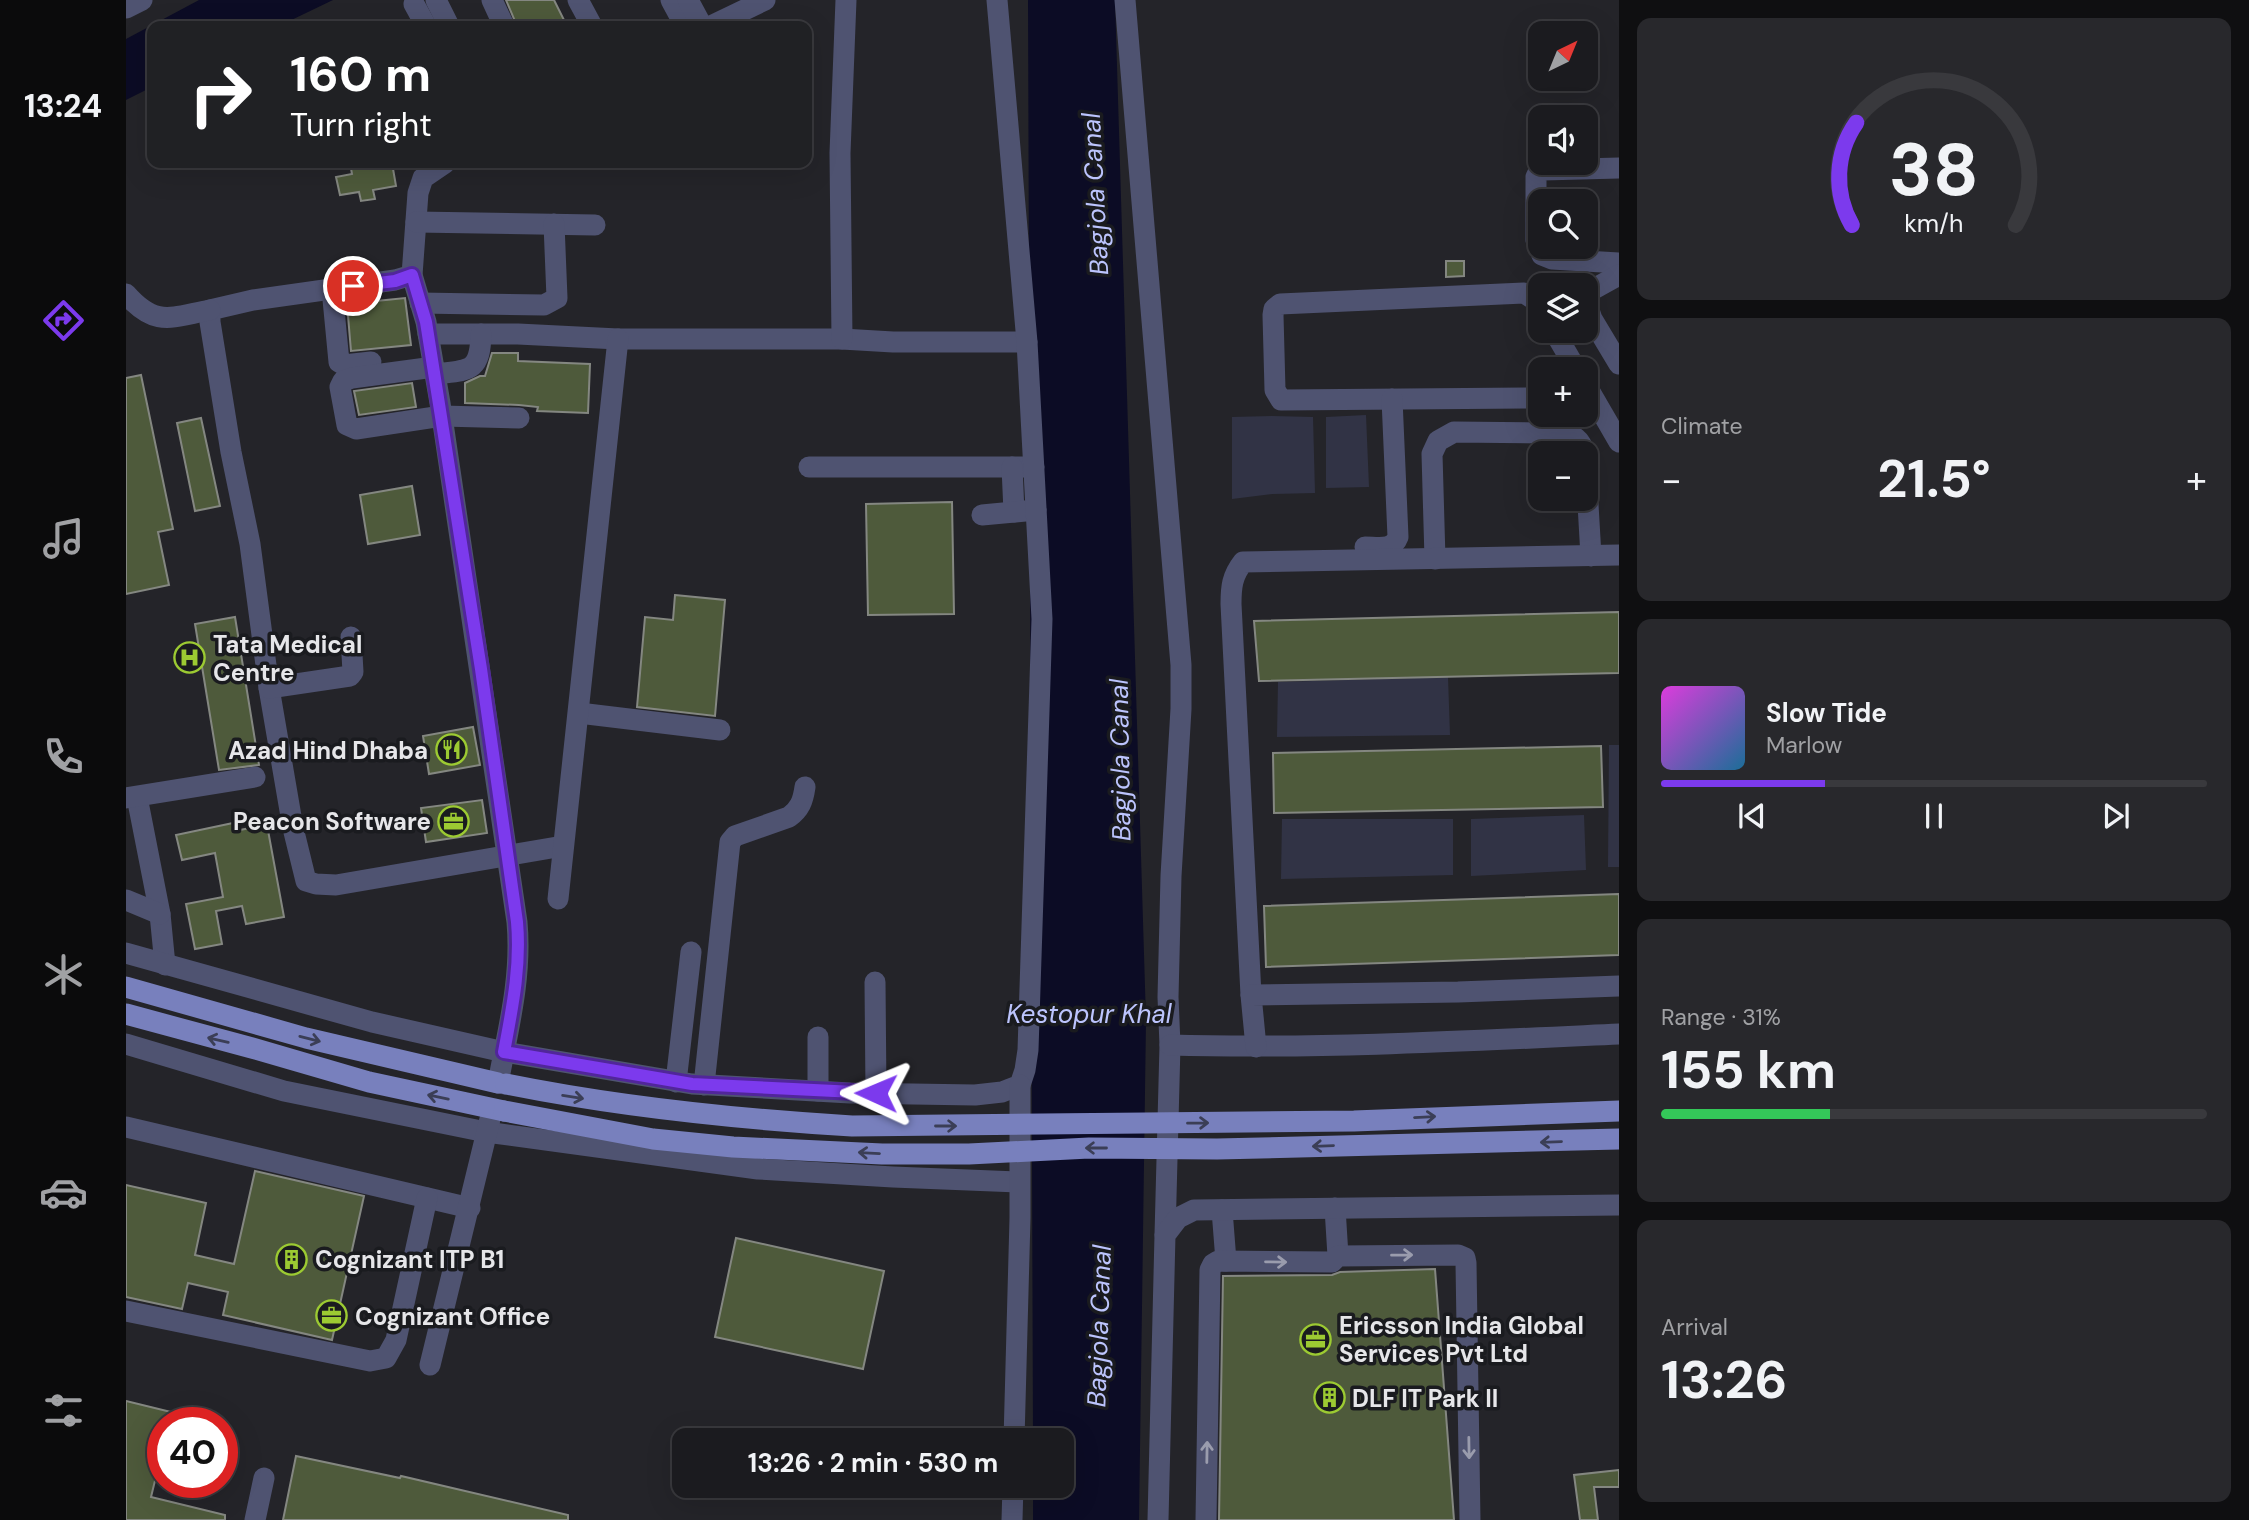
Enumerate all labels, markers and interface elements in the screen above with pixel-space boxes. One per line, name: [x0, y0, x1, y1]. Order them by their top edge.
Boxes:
north arrow: [1528, 21, 1598, 91]
map controls: [1528, 21, 1598, 511]
text: 160 m: [290, 42, 431, 106]
icon: right: [175, 49, 266, 140]
text: 13:24: [24, 85, 102, 127]
text: Turn right: [290, 104, 432, 146]
button: sound: [1528, 105, 1598, 175]
water label: Bagjola Canal: [1074, 111, 1116, 276]
text: 38: [1889, 124, 1979, 219]
button: search: [1528, 189, 1598, 259]
text: km/h: [1904, 207, 1964, 240]
pin: [323, 256, 383, 316]
icon: arrive: [334, 267, 372, 305]
button: layers: [1528, 273, 1598, 343]
icon: directions: [39, 296, 88, 345]
button: +: [1528, 357, 1598, 427]
text: Climate: [1661, 411, 1743, 441]
button: −: [1528, 441, 1598, 511]
text: 21.5°: [1877, 445, 1991, 513]
text: −: [1661, 455, 1682, 505]
text: +: [2186, 455, 2207, 505]
icon: music: [39, 514, 88, 563]
place label: Tata Medical Centre: [213, 629, 362, 688]
hospital icon: Tata Medical Centre: [173, 641, 207, 675]
water label: Bagjola Canal: [1102, 677, 1138, 842]
text: Slow Tide: [1766, 696, 1887, 730]
text: Marlow: [1766, 730, 1842, 760]
icon: phone: [39, 732, 88, 781]
restaurant icon: Azad Hind Dhaba: [434, 733, 468, 767]
place label: Azad Hind Dhaba: [228, 735, 428, 766]
icon: previous: [1733, 797, 1771, 835]
icon: pause: [1915, 797, 1953, 835]
icon: next: [2097, 797, 2135, 835]
office icon: Peacon Software: [437, 804, 471, 838]
place label: Peacon Software: [233, 806, 431, 837]
icon: climate: [39, 950, 88, 999]
water label: Kestopur Khal: [1006, 997, 1173, 1031]
text: Range · 31%: [1661, 1002, 1781, 1032]
one-way arrow: [207, 1032, 230, 1046]
one-way arrow: [298, 1033, 321, 1046]
text: 155 km: [1661, 1036, 1836, 1104]
position arrow: [839, 1056, 913, 1130]
one-way arrow: [427, 1090, 450, 1104]
one-way arrow: [561, 1091, 584, 1104]
one-way arrow: [1413, 1111, 1436, 1124]
one-way arrow: [1186, 1117, 1209, 1130]
one-way arrow: [934, 1119, 957, 1133]
one-way arrow: [1540, 1135, 1563, 1148]
one-way arrow: [1312, 1140, 1335, 1153]
one-way arrow: [1085, 1141, 1108, 1155]
one-way arrow: [857, 1147, 880, 1160]
icon: car: [39, 1168, 88, 1217]
building icon: Cognizant ITP B1: [275, 1242, 309, 1276]
water label: Bagjola Canal: [1079, 1243, 1119, 1408]
place label: Cognizant ITP B1: [315, 1244, 504, 1275]
one-way arrow: [1390, 1248, 1413, 1262]
one-way arrow: [1264, 1255, 1287, 1268]
office icon: Cognizant Office: [315, 1299, 349, 1333]
place label: Cognizant Office: [355, 1301, 550, 1332]
place label: Ericsson India Global Services Pvt Ltd: [1339, 1310, 1584, 1369]
text: Arrival: [1661, 1312, 1728, 1342]
office icon: Ericsson India Global Services Pvt Ltd: [1299, 1322, 1333, 1356]
text: 13:26: [1661, 1346, 1787, 1414]
building icon: DLF IT Park II: [1312, 1381, 1346, 1415]
place label: DLF IT Park II: [1352, 1383, 1498, 1414]
icon: filters: [39, 1386, 88, 1435]
speed limit sign: 40: [147, 1407, 238, 1498]
one-way arrow: [1462, 1437, 1476, 1460]
one-way arrow: [1200, 1441, 1214, 1464]
text: 13:26 · 2 min · 530 m: [748, 1446, 998, 1480]

